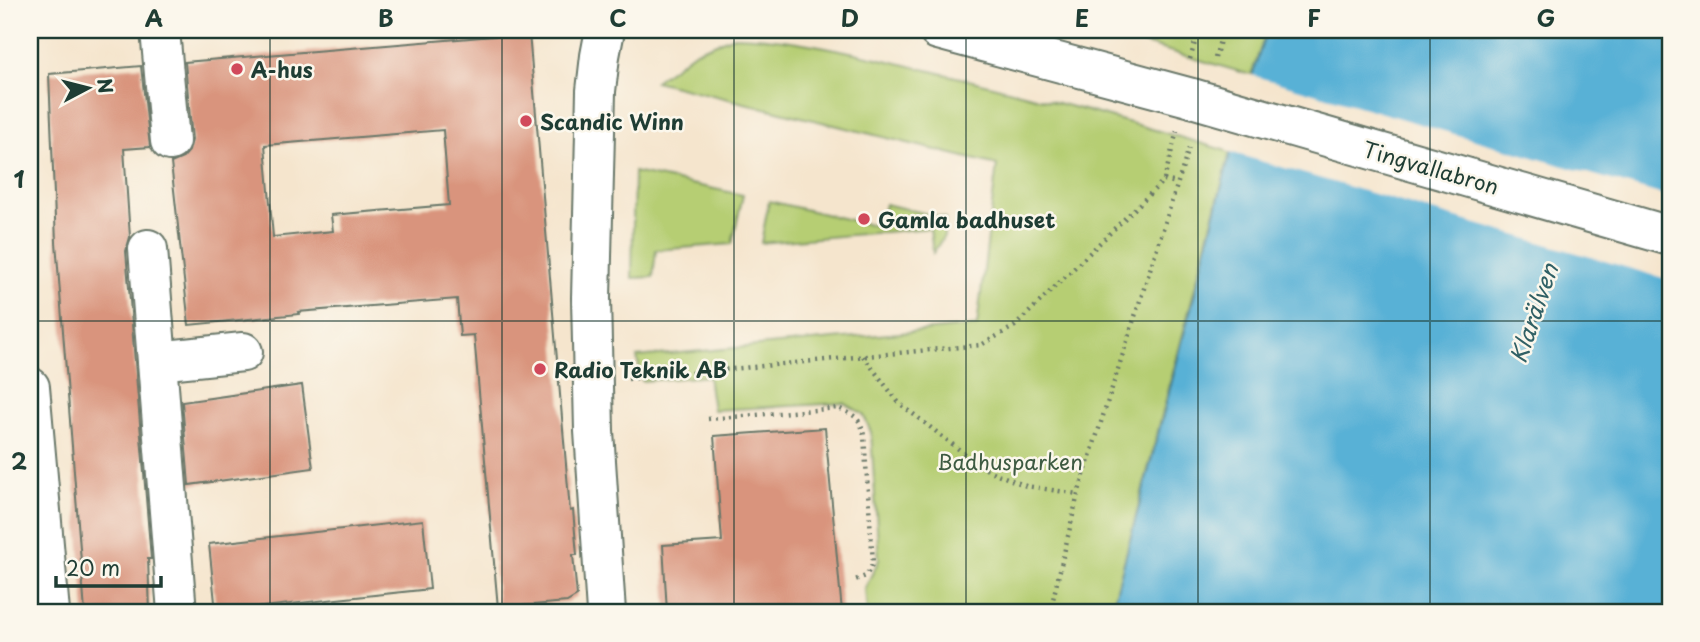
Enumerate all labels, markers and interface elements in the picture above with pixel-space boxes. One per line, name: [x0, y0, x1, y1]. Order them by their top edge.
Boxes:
text: A: [145, 0, 163, 35]
text: B: [378, 0, 394, 35]
text: C: [609, 0, 627, 35]
text: D: [841, 0, 859, 35]
text: E: [1075, 0, 1089, 35]
text: F: [1307, 0, 1321, 35]
text: G: [1537, 0, 1555, 35]
north arrow: [52, 52, 122, 122]
place label: A-hus: [251, 53, 313, 85]
marker: A-hus: [229, 61, 245, 77]
text: N: [91, 77, 121, 95]
place label: Scandic Winn: [540, 105, 684, 137]
marker: Scandic Winn: [518, 113, 534, 129]
street label: Tingvallabron: [1359, 132, 1503, 202]
text: 1: [14, 161, 25, 196]
place label: Gamla badhuset: [878, 203, 1055, 235]
marker: Gamla badhuset: [856, 211, 872, 227]
water label: Klarälven: [1500, 258, 1567, 367]
place label: Radio Teknik AB: [554, 353, 727, 385]
marker: Radio Teknik AB: [532, 361, 548, 377]
text: 2: [11, 443, 27, 478]
park label: Badhusparken: [937, 445, 1083, 477]
scale bar: [56, 544, 161, 588]
text: 20 m: [66, 551, 120, 583]

